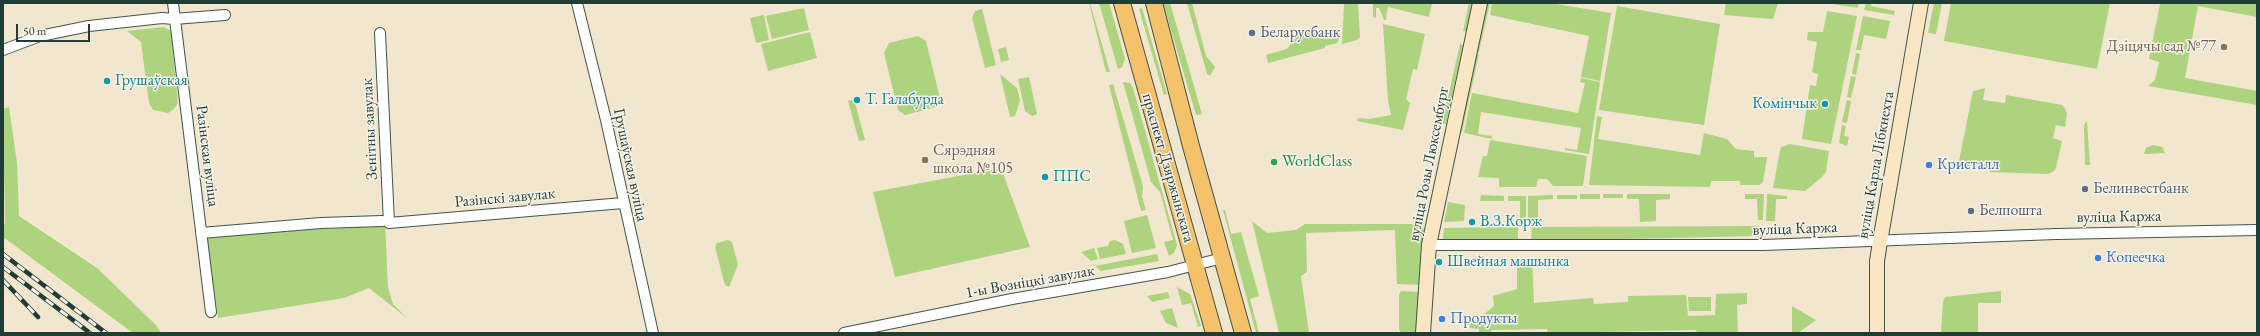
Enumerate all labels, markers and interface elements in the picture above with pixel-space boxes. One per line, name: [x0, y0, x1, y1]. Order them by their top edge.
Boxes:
scale bar: [18, 16, 92, 42]
text: 50 m: [23, 23, 46, 39]
place label: Беларусбанк: [1260, 23, 1340, 43]
marker: Беларусбанк: [1247, 28, 1257, 38]
place label: Дзіцячы сад №77: [2107, 37, 2216, 57]
marker: Дзіцячы сад №77: [2219, 42, 2229, 52]
place label: Грушаўская: [115, 71, 188, 91]
marker: Грушаўская: [102, 76, 112, 86]
street label: Зенітны завулак: [358, 78, 382, 180]
street label: вуліца Розы Люксембург: [1405, 85, 1453, 243]
place label: Т. Галабурда: [865, 90, 944, 110]
street label: вуліца Карла Лібкнехта: [1854, 90, 1898, 240]
street label: праспект Дзяржынскага: [1138, 91, 1198, 245]
place label: Комінчык: [1752, 94, 1817, 114]
marker: Т. Галабурда: [852, 95, 862, 105]
marker: Комінчык: [1820, 99, 1830, 109]
street label: Разінская вуліца: [191, 104, 223, 208]
street label: Грушаўская вуліца: [609, 107, 651, 223]
place label: Сярэдняя школа №105: [933, 141, 1013, 179]
place label: WorldClass: [1282, 152, 1352, 172]
marker: Сярэдняя школа №105: [920, 155, 930, 165]
place label: Кристалл: [1937, 155, 1999, 175]
marker: WorldClass: [1269, 157, 1279, 167]
marker: Кристалл: [1924, 160, 1934, 170]
place label: ППС: [1053, 167, 1091, 187]
marker: ППС: [1040, 172, 1050, 182]
place label: Белинвестбанк: [2093, 179, 2189, 199]
street label: Разінскі завулак: [454, 184, 556, 212]
marker: Белинвестбанк: [2080, 184, 2090, 194]
place label: Белпошта: [1979, 201, 2042, 221]
marker: Белпошта: [1966, 206, 1976, 216]
street label: вуліца Каржа: [2076, 207, 2162, 227]
place label: В.З.Корж: [1480, 212, 1542, 232]
marker: В.З.Корж: [1467, 217, 1477, 227]
street label: вуліца Каржа: [1752, 218, 1838, 240]
place label: Копеечка: [2106, 248, 2166, 268]
place label: Швейная машынка: [1447, 252, 1569, 272]
marker: Копеечка: [2093, 253, 2103, 263]
marker: Швейная машынка: [1434, 257, 1444, 267]
street label: 1-ы Возніцкі завулак: [964, 261, 1096, 303]
place label: Продукты: [1450, 309, 1517, 329]
marker: Продукты: [1437, 314, 1447, 324]

